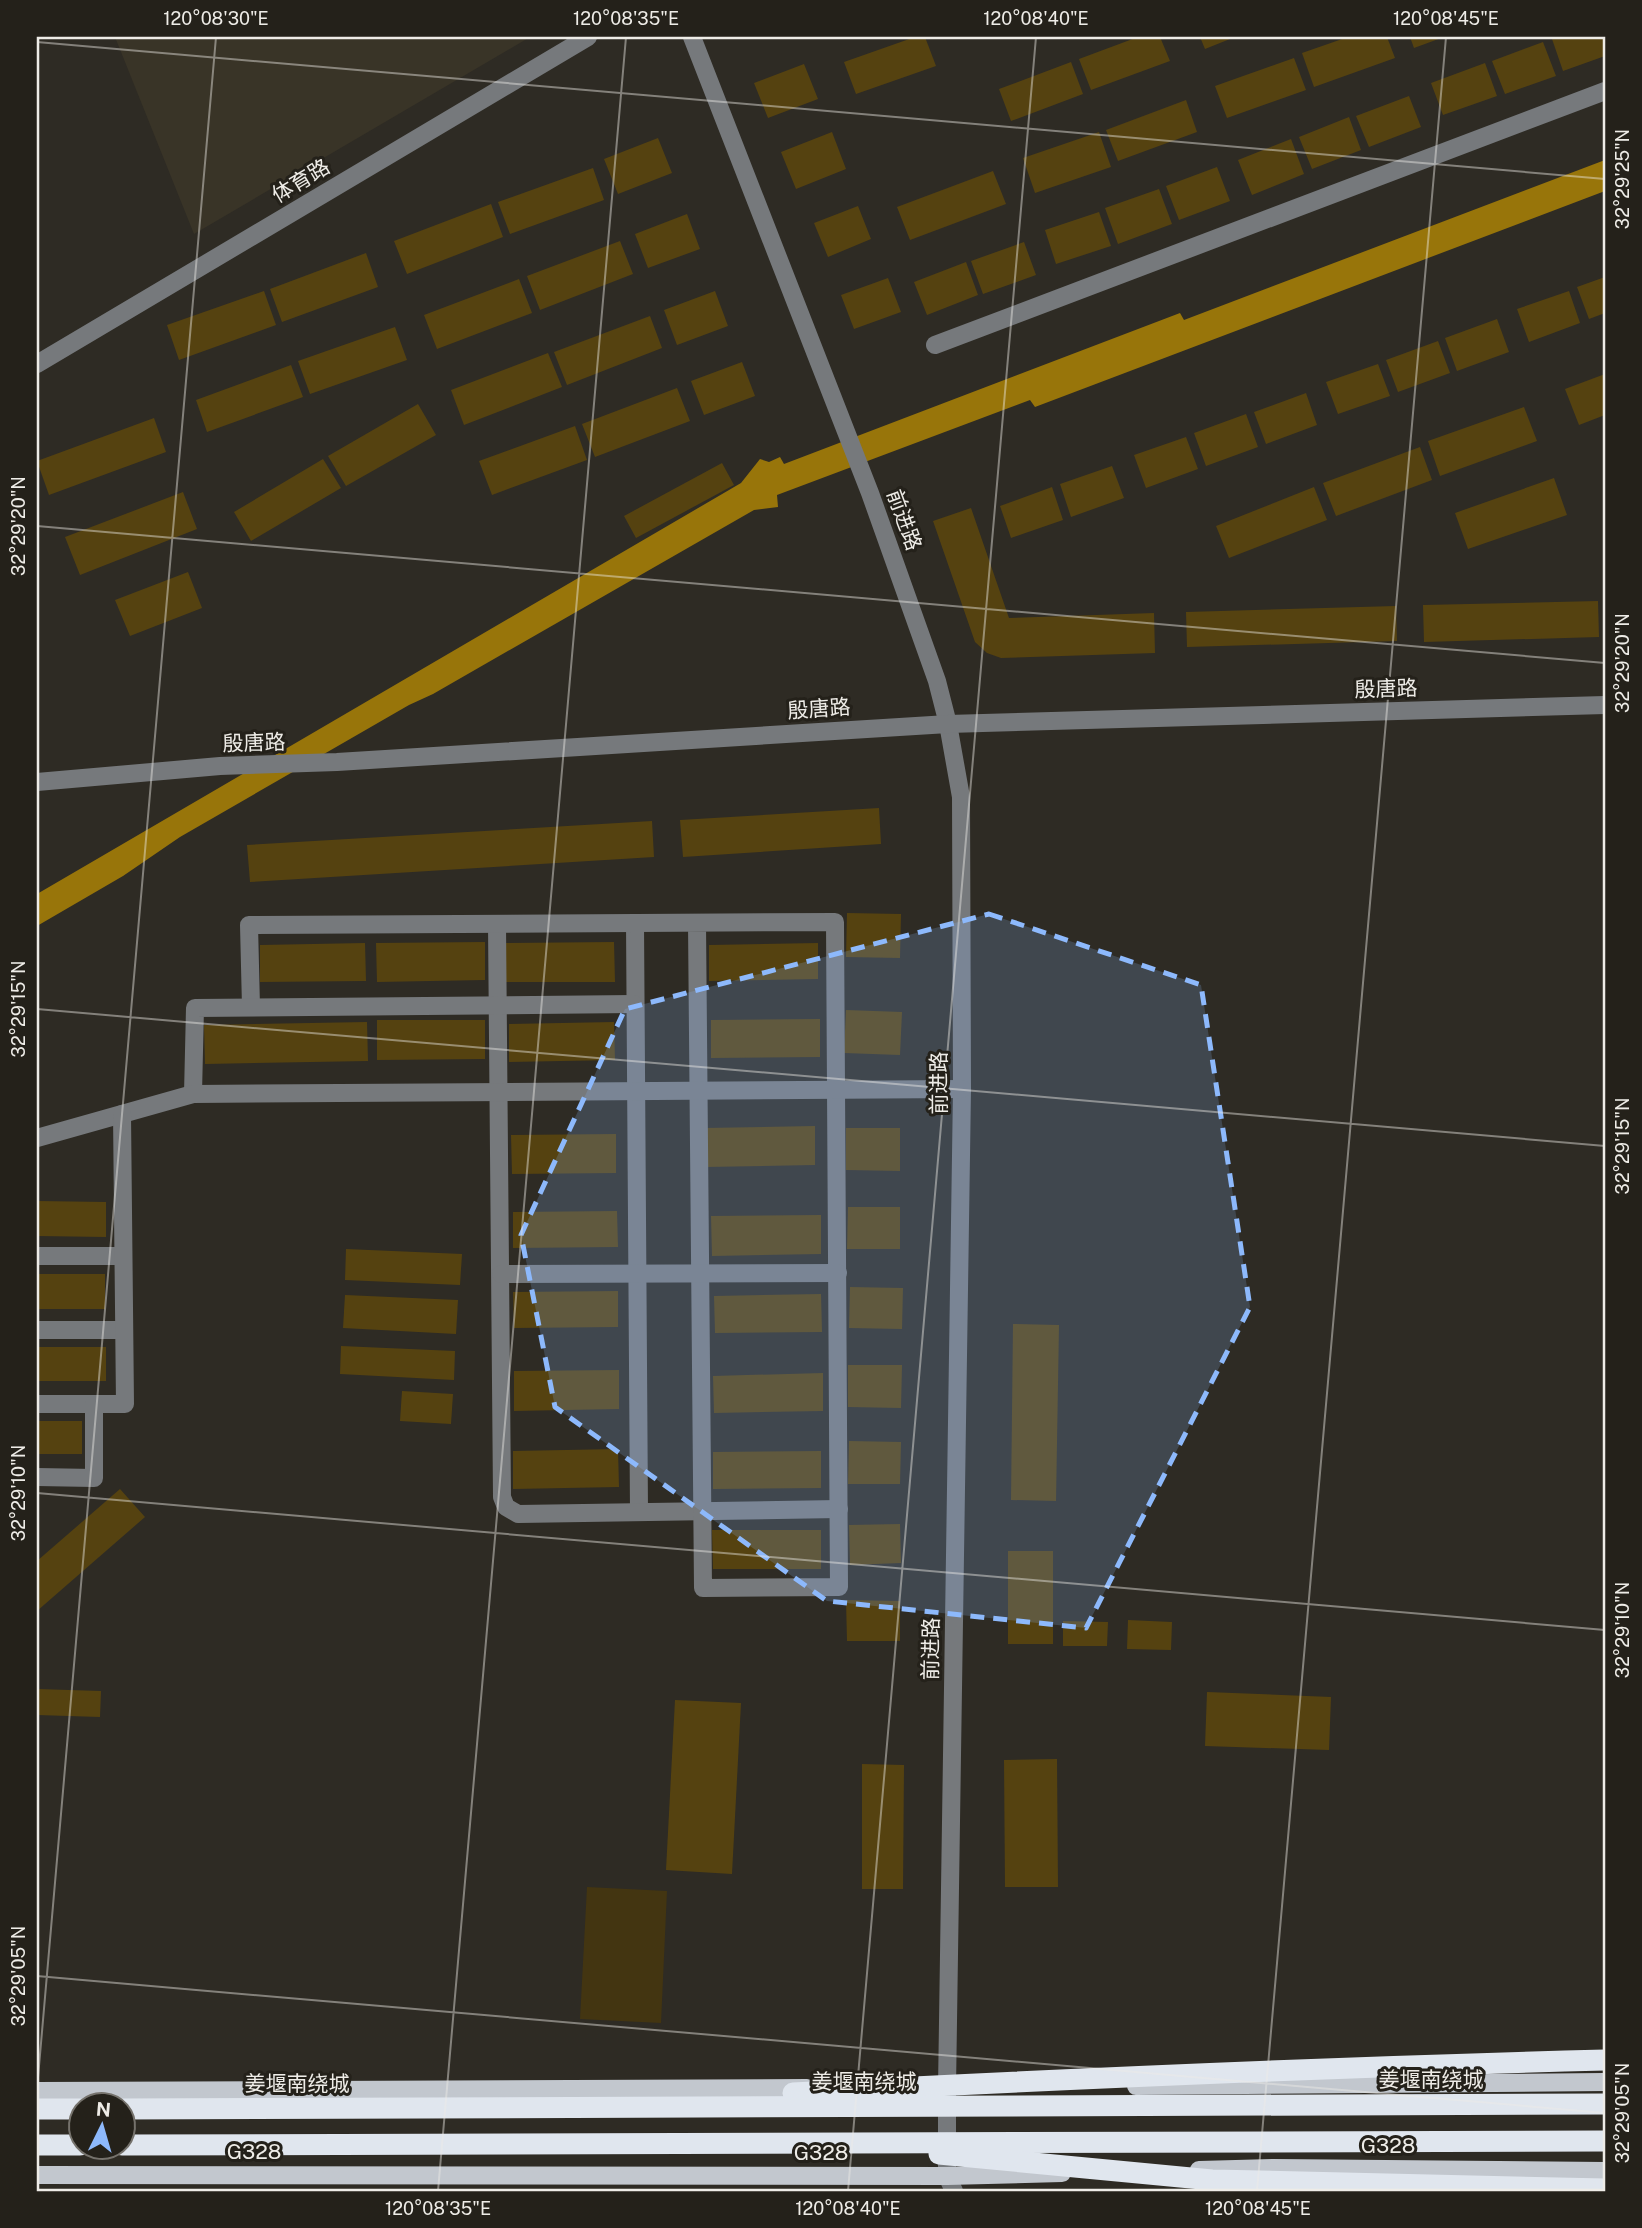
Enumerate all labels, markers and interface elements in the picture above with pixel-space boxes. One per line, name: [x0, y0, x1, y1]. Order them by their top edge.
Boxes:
text: 120°08'30"E: [163, 8, 269, 29]
text: 120°08'35"E: [573, 8, 679, 29]
text: 120°08'40"E: [983, 8, 1089, 29]
text: 120°08'45"E: [1393, 8, 1499, 29]
text: 32°29'25"N: [1612, 129, 1633, 229]
street label: 体育路: [267, 154, 334, 208]
text: 32°29'20"N: [8, 476, 29, 576]
street label: 前进路: [882, 486, 927, 554]
text: 32°29'20"N: [1612, 613, 1633, 713]
street label: 殷唐路: [1354, 675, 1418, 702]
street label: 殷唐路: [787, 694, 851, 723]
street label: 殷唐路: [222, 729, 286, 756]
text: 32°29'15"N: [8, 961, 29, 1057]
street label: 前进路: [926, 1052, 951, 1115]
text: 32°29'15"N: [1612, 1098, 1633, 1194]
text: 32°29'10"N: [8, 1445, 29, 1541]
text: 32°29'10"N: [1612, 1582, 1633, 1678]
street label: 前进路: [917, 1617, 944, 1681]
text: 32°29'05"N: [8, 1926, 29, 2026]
text: 32°29'05"N: [1612, 2063, 1633, 2163]
street label: 姜堰南绕城: [1379, 2067, 1484, 2092]
street label: 姜堰南绕城: [812, 2069, 917, 2094]
street label: 姜堰南绕城: [245, 2071, 350, 2096]
north arrow: [66, 2092, 136, 2162]
text: N: [95, 2097, 112, 2121]
street label: G328: [1361, 2133, 1415, 2158]
street label: G328: [227, 2139, 281, 2164]
street label: G328: [794, 2140, 848, 2165]
text: 120°08'35"E: [385, 2198, 491, 2219]
text: 120°08'40"E: [795, 2198, 901, 2219]
text: 120°08'45"E: [1205, 2198, 1311, 2219]

